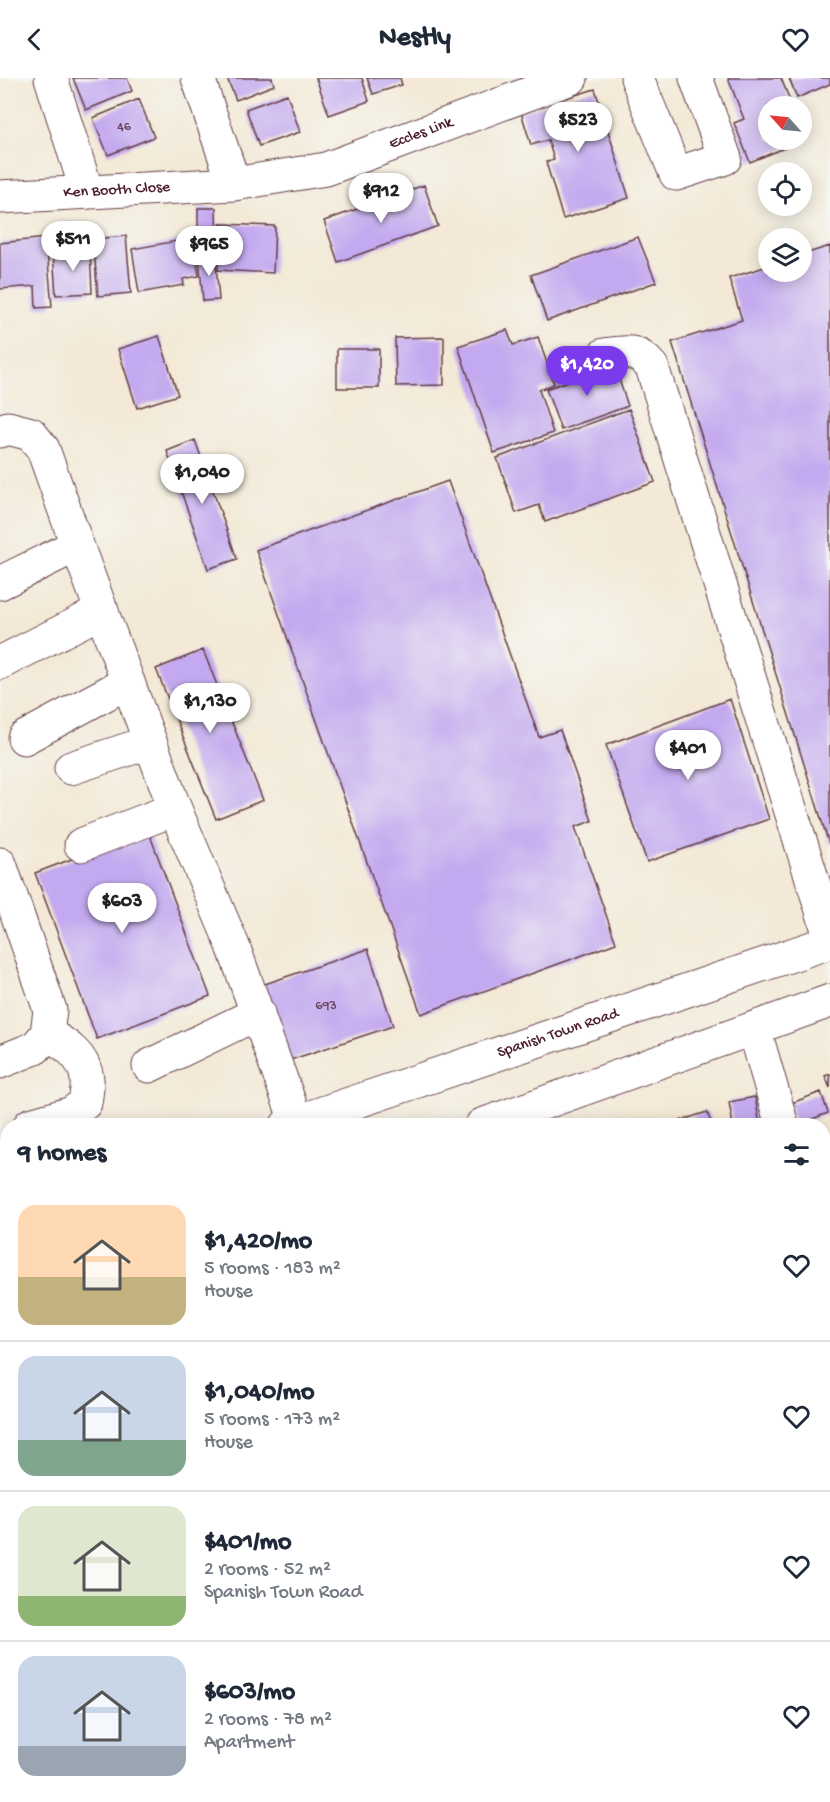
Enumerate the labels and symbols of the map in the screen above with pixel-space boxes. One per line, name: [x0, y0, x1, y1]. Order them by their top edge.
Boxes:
north arrow: [758, 96, 812, 150]
pin: $523: [542, 102, 614, 153]
street label: Eccles Link: [387, 113, 457, 154]
house number: 46: [117, 119, 132, 136]
pin: $912: [345, 173, 417, 224]
street label: Ken Booth Close: [63, 178, 171, 203]
pin: $511: [37, 221, 109, 272]
pin: $965: [173, 226, 245, 277]
pin: $1,420: [538, 346, 636, 397]
pin: $1,040: [153, 454, 251, 505]
pin: $1,130: [161, 683, 259, 734]
pin: $401: [652, 730, 724, 781]
pin: $603: [86, 883, 158, 934]
house number: 693: [315, 998, 337, 1015]
street label: Spanish Town Road: [495, 1004, 623, 1063]

